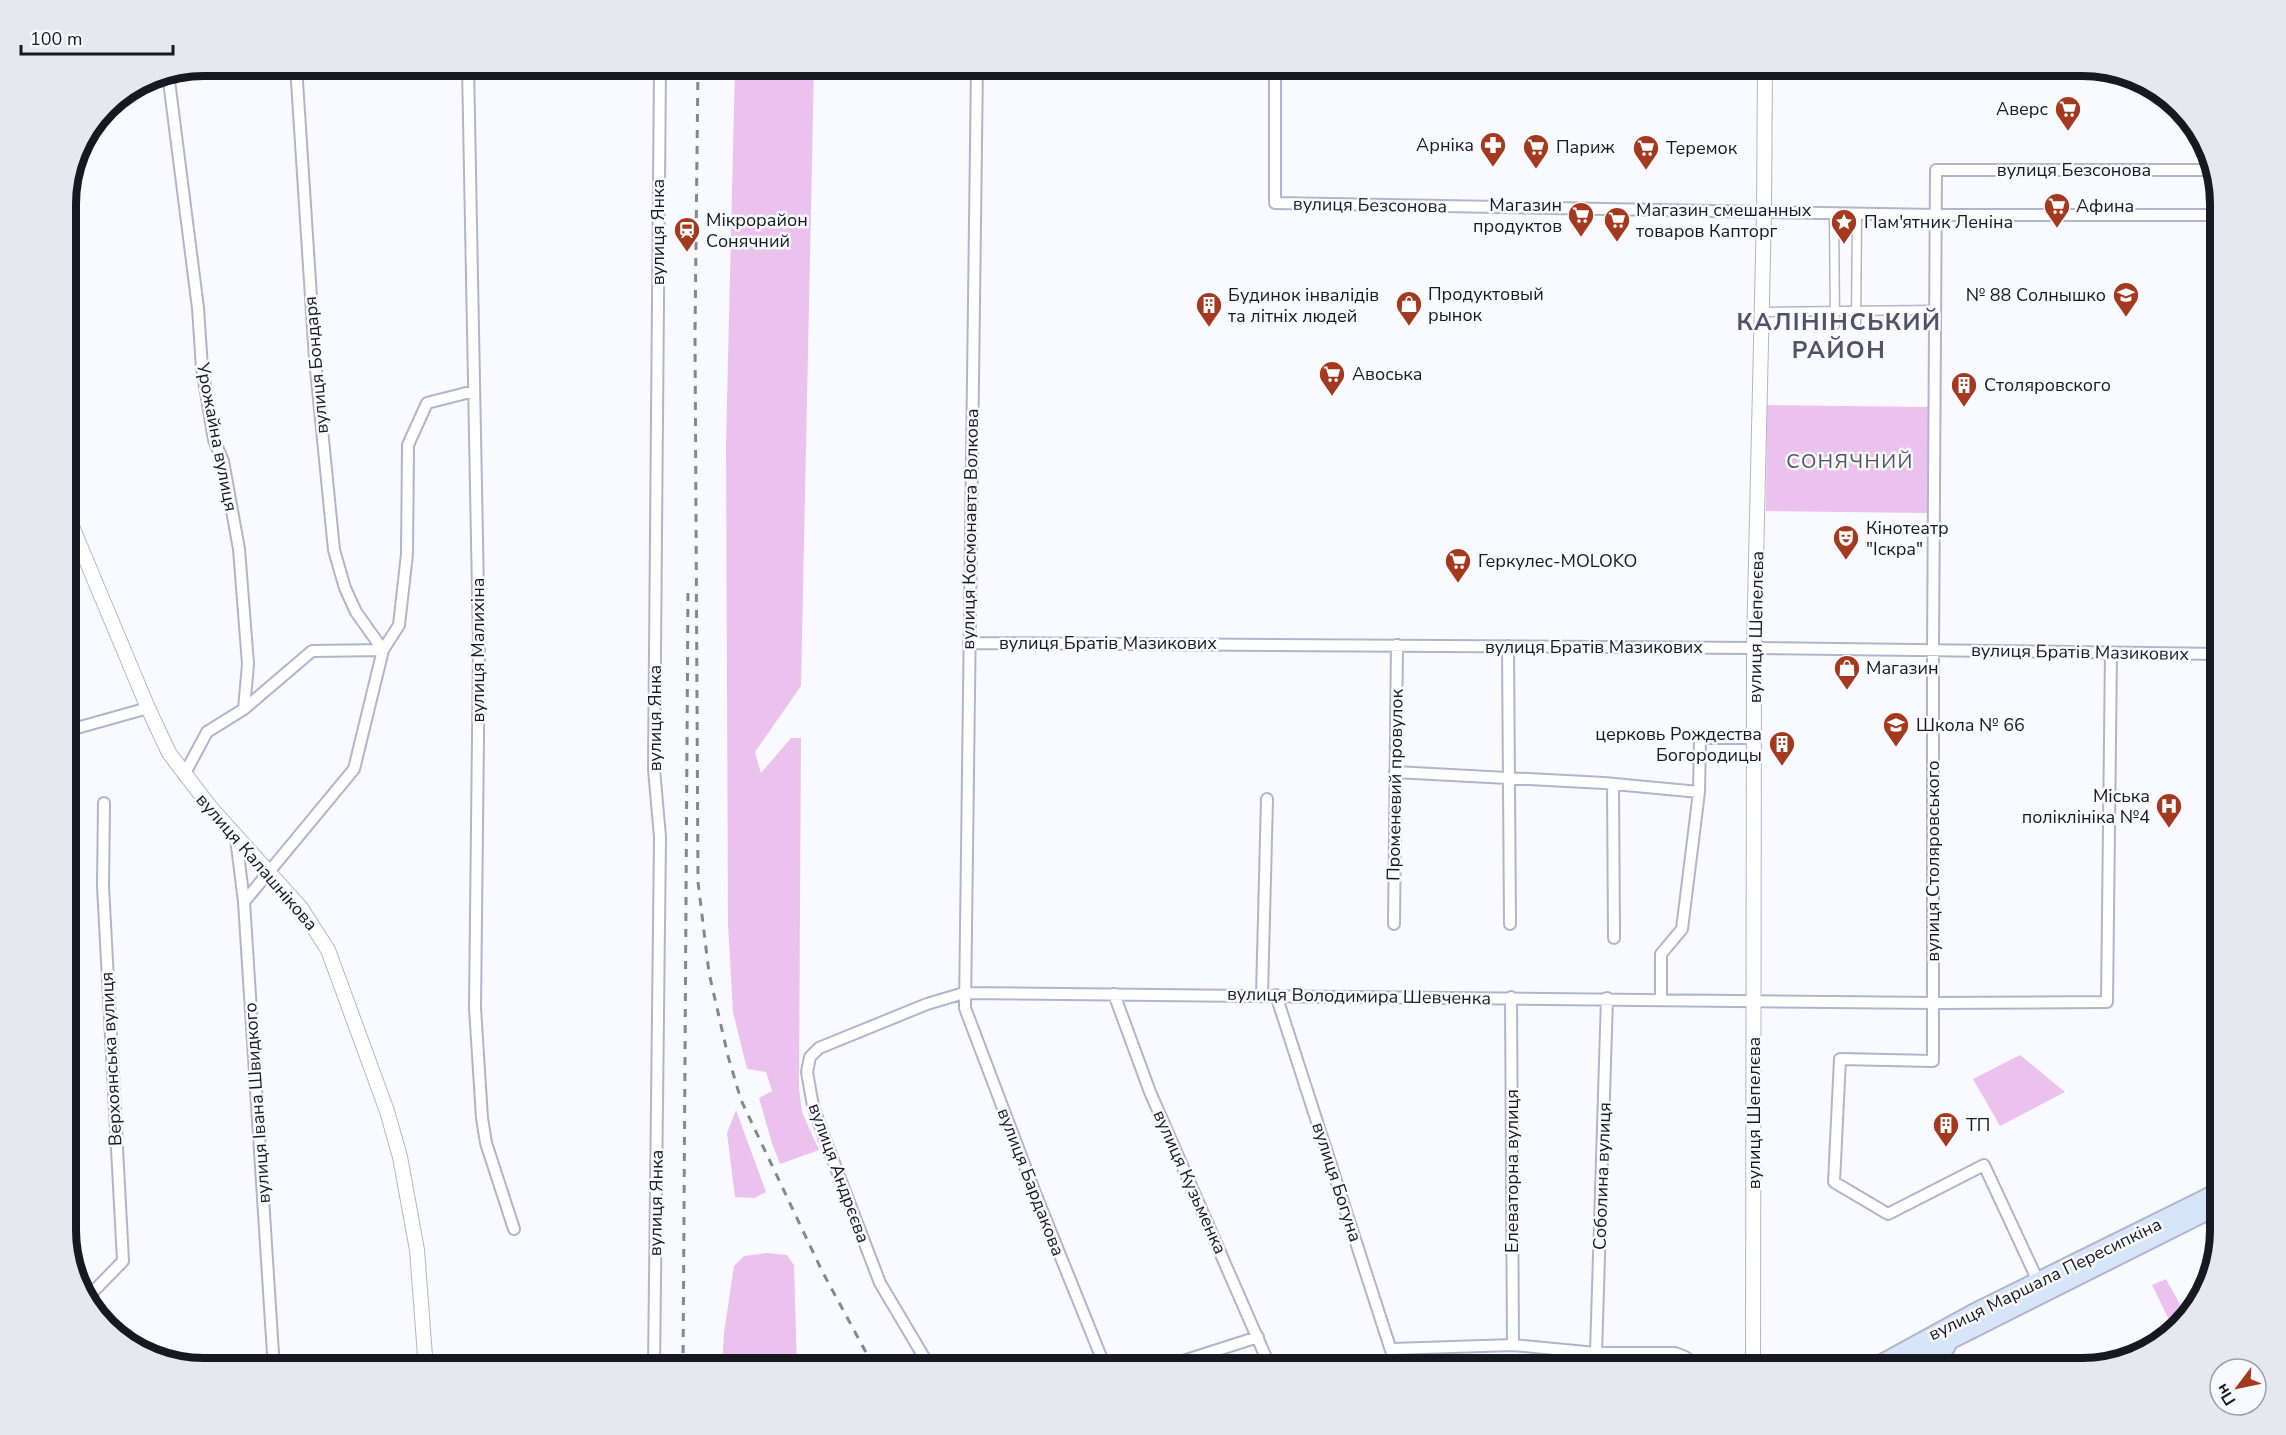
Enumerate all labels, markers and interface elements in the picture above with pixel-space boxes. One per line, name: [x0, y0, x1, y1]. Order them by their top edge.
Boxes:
scale bar: [21, 18, 172, 56]
text: 100 m: [30, 27, 82, 51]
supermarket icon: Аверс: [2053, 94, 2083, 132]
place label: Аверс: [1996, 97, 2048, 121]
pharmacy icon: Арніка: [1478, 130, 1508, 168]
supermarket icon: Париж: [1521, 132, 1551, 170]
place label: Арніка: [1416, 133, 1474, 157]
supermarket icon: Теремок: [1631, 133, 1661, 171]
place label: Париж: [1556, 135, 1615, 159]
place label: Теремок: [1666, 136, 1738, 160]
street label: вулиця Безсонова: [1997, 158, 2151, 182]
street label: вулиця Янка: [646, 179, 670, 285]
supermarket icon: Афина: [2042, 191, 2072, 229]
street label: вулиця Безсонова: [1293, 192, 1447, 218]
place label: Магазин продуктов: [1473, 193, 1562, 238]
place label: Афина: [2076, 194, 2134, 218]
place label: Магазин смешанных товаров Капторг: [1636, 198, 1812, 243]
supermarket icon: Магазин продуктов: [1566, 200, 1596, 238]
supermarket icon: Магазин смешанных товаров Капторг: [1602, 205, 1632, 243]
place icon: Пам'ятник Леніна: [1829, 207, 1859, 245]
place label: Мікрорайон Сонячний: [706, 208, 808, 253]
place label: Пам'ятник Леніна: [1864, 210, 2013, 234]
station icon: Мікрорайон Сонячний: [672, 215, 702, 253]
school or university icon: № 88 Солнышко: [2111, 280, 2141, 318]
place label: Продуктовый рынок: [1428, 282, 1544, 327]
place label: Будинок інвалідів та літніх людей: [1228, 283, 1379, 328]
place label: № 88 Солнышко: [1966, 283, 2106, 307]
shop icon: Продуктовый рынок: [1394, 289, 1424, 327]
building icon: Будинок інвалідів та літніх людей: [1194, 290, 1224, 328]
street label: вулиця Бондаря: [298, 295, 334, 435]
district label: КАЛІНІНСЬКИЙ РАЙОН: [1737, 306, 1941, 366]
supermarket icon: Авоська: [1317, 359, 1347, 397]
street label: Урожайна вулиця: [191, 360, 243, 513]
place label: Авоська: [1352, 362, 1423, 386]
building icon: Столяровского: [1949, 370, 1979, 408]
place label: Столяровского: [1984, 373, 2111, 397]
street label: вулиця Космонавта Волкова: [956, 408, 984, 650]
district label: СОНЯЧНИЙ: [1786, 448, 1914, 475]
place label: Кінотеатр "Іскра": [1866, 516, 1949, 561]
theatre icon: Кінотеатр "Іскра": [1831, 523, 1861, 561]
supermarket icon: Геркулес-MOLOKO: [1443, 546, 1473, 584]
place label: Геркулес-MOLOKO: [1478, 549, 1637, 573]
street label: вулиця Шепелєва: [1743, 551, 1769, 703]
street label: вулиця Малихіна: [466, 578, 490, 722]
street label: вулиця Братів Мазикових: [999, 631, 1217, 655]
street label: вулиця Братів Мазикових: [1485, 635, 1703, 659]
street label: вулиця Братів Мазикових: [1971, 638, 2190, 666]
shop icon: Магазин: [1832, 653, 1862, 691]
place label: Магазин: [1866, 656, 1939, 680]
street label: вулиця Янка: [643, 665, 667, 771]
street label: Променевий провулок: [1381, 688, 1409, 881]
school or university icon: Школа № 66: [1881, 710, 1911, 748]
place label: Школа № 66: [1916, 713, 2025, 737]
place label: церковь Рождества Богородицы: [1595, 722, 1762, 767]
building icon: церковь Рождества Богородицы: [1767, 729, 1797, 767]
street label: вулиця Столяровського: [1921, 760, 1945, 962]
place label: Міська поліклініка №4: [2022, 784, 2150, 829]
street label: вулиця Калашнікова: [191, 788, 323, 936]
hospital icon: Міська поліклініка №4: [2154, 791, 2184, 829]
street label: Верхоянська вулиця: [94, 971, 128, 1147]
street label: вулиця Володимира Шевченка: [1227, 982, 1491, 1010]
street label: вулиця Івана Швидкого: [238, 1002, 276, 1204]
street label: вулиця Шепелєва: [1742, 1037, 1766, 1189]
street label: Елеваторна вулиця: [1500, 1089, 1524, 1253]
street label: вулиця Андрєєва: [803, 1100, 875, 1246]
street label: Соболина вулиця: [1587, 1102, 1617, 1250]
street label: вулиця Бардакова: [992, 1105, 1070, 1259]
street label: вулиця Кузьменка: [1147, 1106, 1233, 1258]
building icon: ТП: [1931, 1110, 1961, 1148]
place label: ТП: [1966, 1113, 1990, 1137]
street label: вулиця Богуна: [1306, 1119, 1368, 1245]
street label: вулиця Янка: [643, 1150, 669, 1256]
street label: вулиця Маршала Пересипкіна: [1924, 1212, 2166, 1346]
north arrow: [2208, 1357, 2268, 1417]
text: Пн: [2211, 1379, 2241, 1410]

